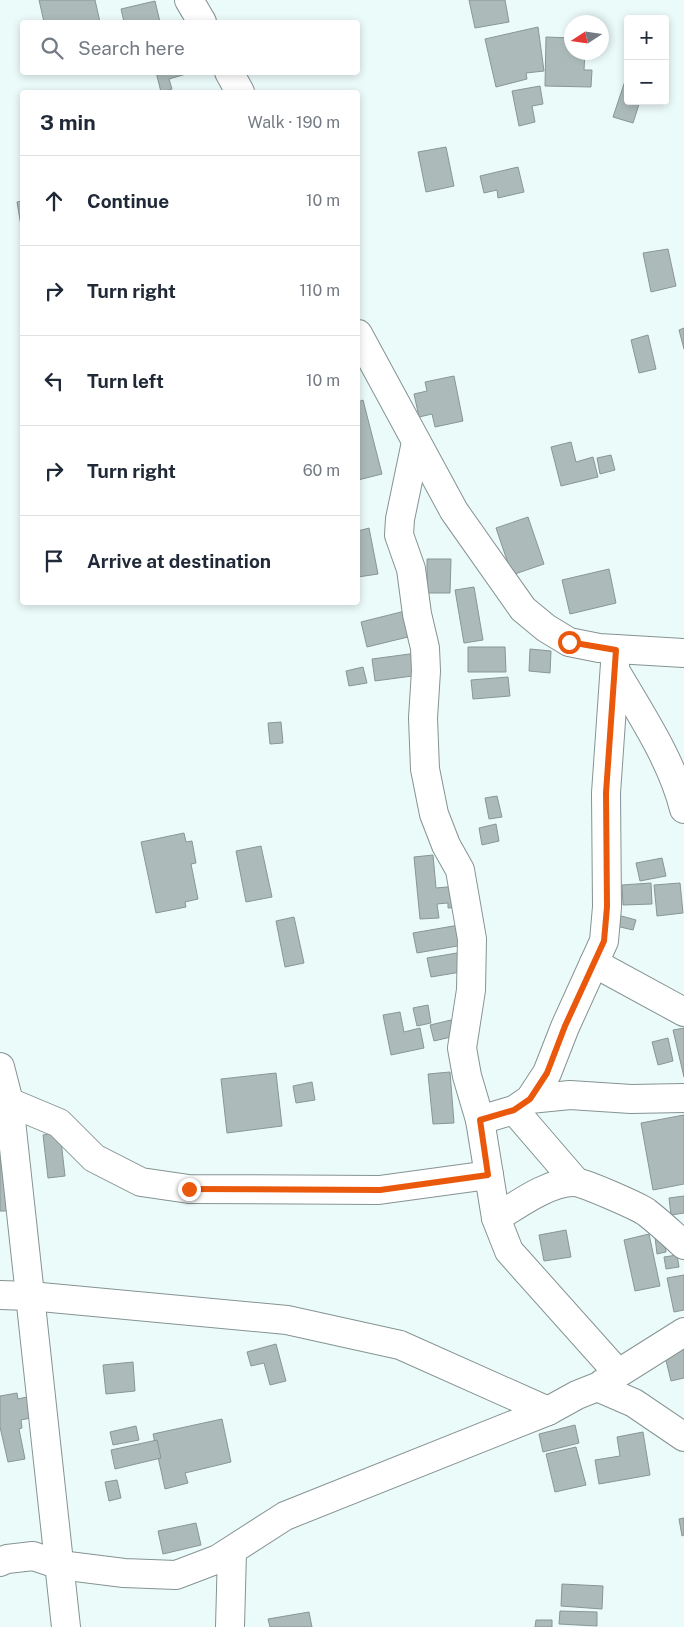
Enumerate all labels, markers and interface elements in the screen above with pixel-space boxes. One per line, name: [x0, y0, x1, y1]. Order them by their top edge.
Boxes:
north arrow: [564, 15, 609, 60]
map controls: [624, 15, 669, 105]
button: +: [624, 15, 669, 60]
search box: [20, 20, 360, 75]
icon: search: [38, 34, 66, 62]
text: Search here: [78, 37, 185, 59]
button: −: [624, 60, 669, 105]
text: 3 min: [40, 110, 96, 135]
text: Walk · 190 m: [248, 113, 340, 132]
icon: ahead: [40, 187, 68, 215]
text: Continue: [87, 190, 169, 212]
text: 10 m: [306, 191, 340, 210]
icon: right: [40, 277, 68, 305]
text: Turn right: [87, 280, 176, 302]
text: 110 m: [299, 281, 340, 300]
icon: left: [40, 367, 68, 395]
text: Turn left: [87, 370, 164, 392]
text: 10 m: [306, 371, 340, 390]
icon: right: [40, 457, 68, 485]
text: Turn right: [87, 460, 176, 482]
text: 60 m: [303, 461, 340, 480]
icon: arrive: [40, 547, 68, 575]
text: Arrive at destination: [87, 550, 271, 572]
route start: [558, 631, 581, 654]
route end: [178, 1178, 201, 1201]

